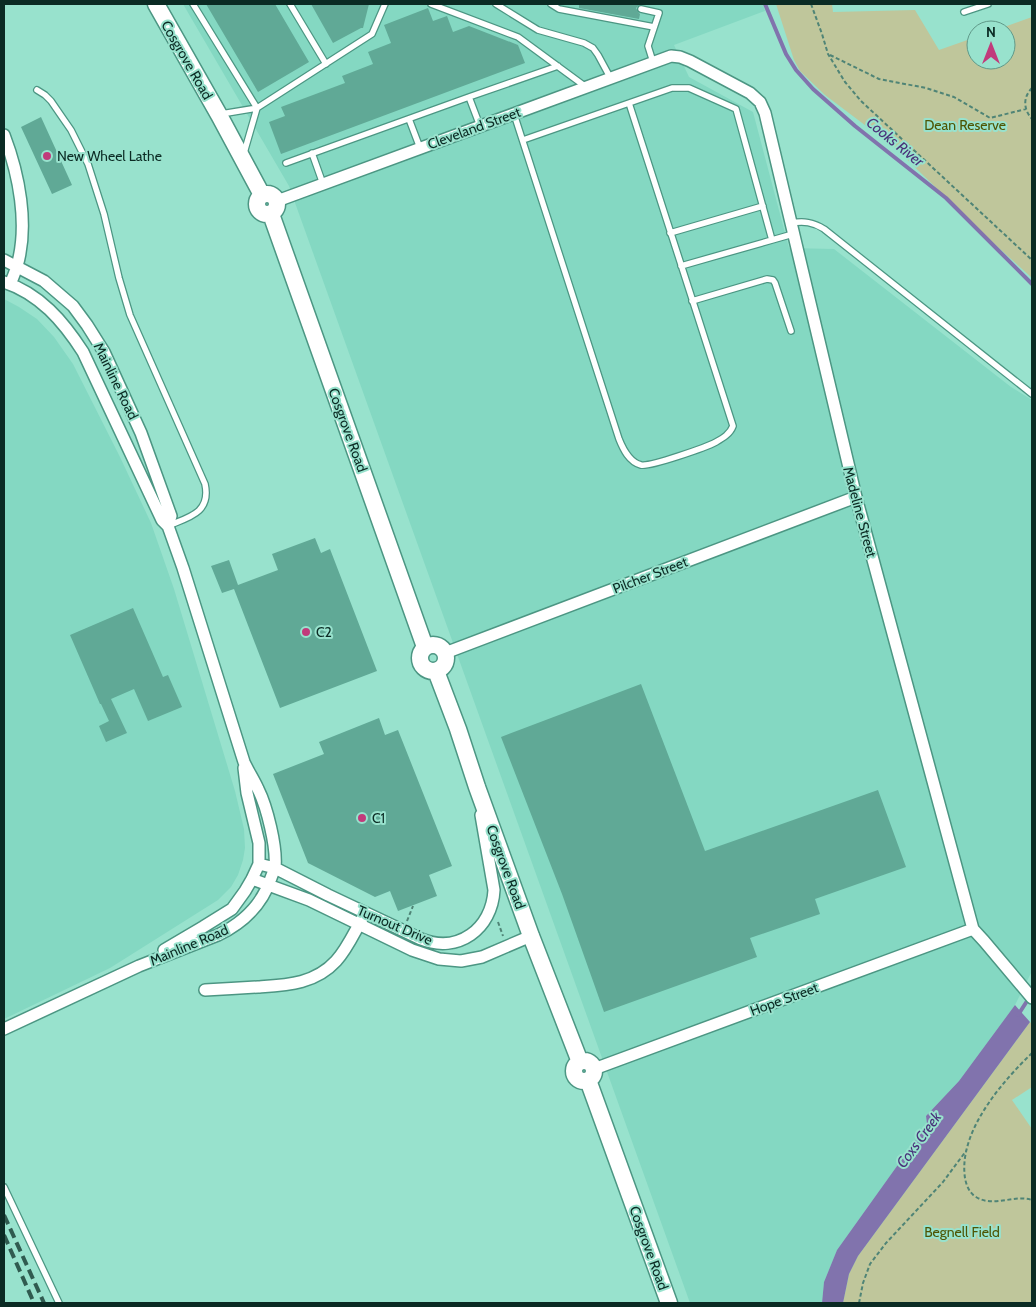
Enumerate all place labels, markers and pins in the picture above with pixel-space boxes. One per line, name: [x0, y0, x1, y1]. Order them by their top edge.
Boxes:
place label: New Wheel Lathe: [57, 147, 162, 165]
marker: New Wheel Lathe: [41, 150, 53, 162]
place label: C2: [316, 623, 332, 641]
marker: C2: [300, 626, 312, 638]
place label: C1: [372, 809, 385, 827]
marker: C1: [356, 812, 368, 824]

